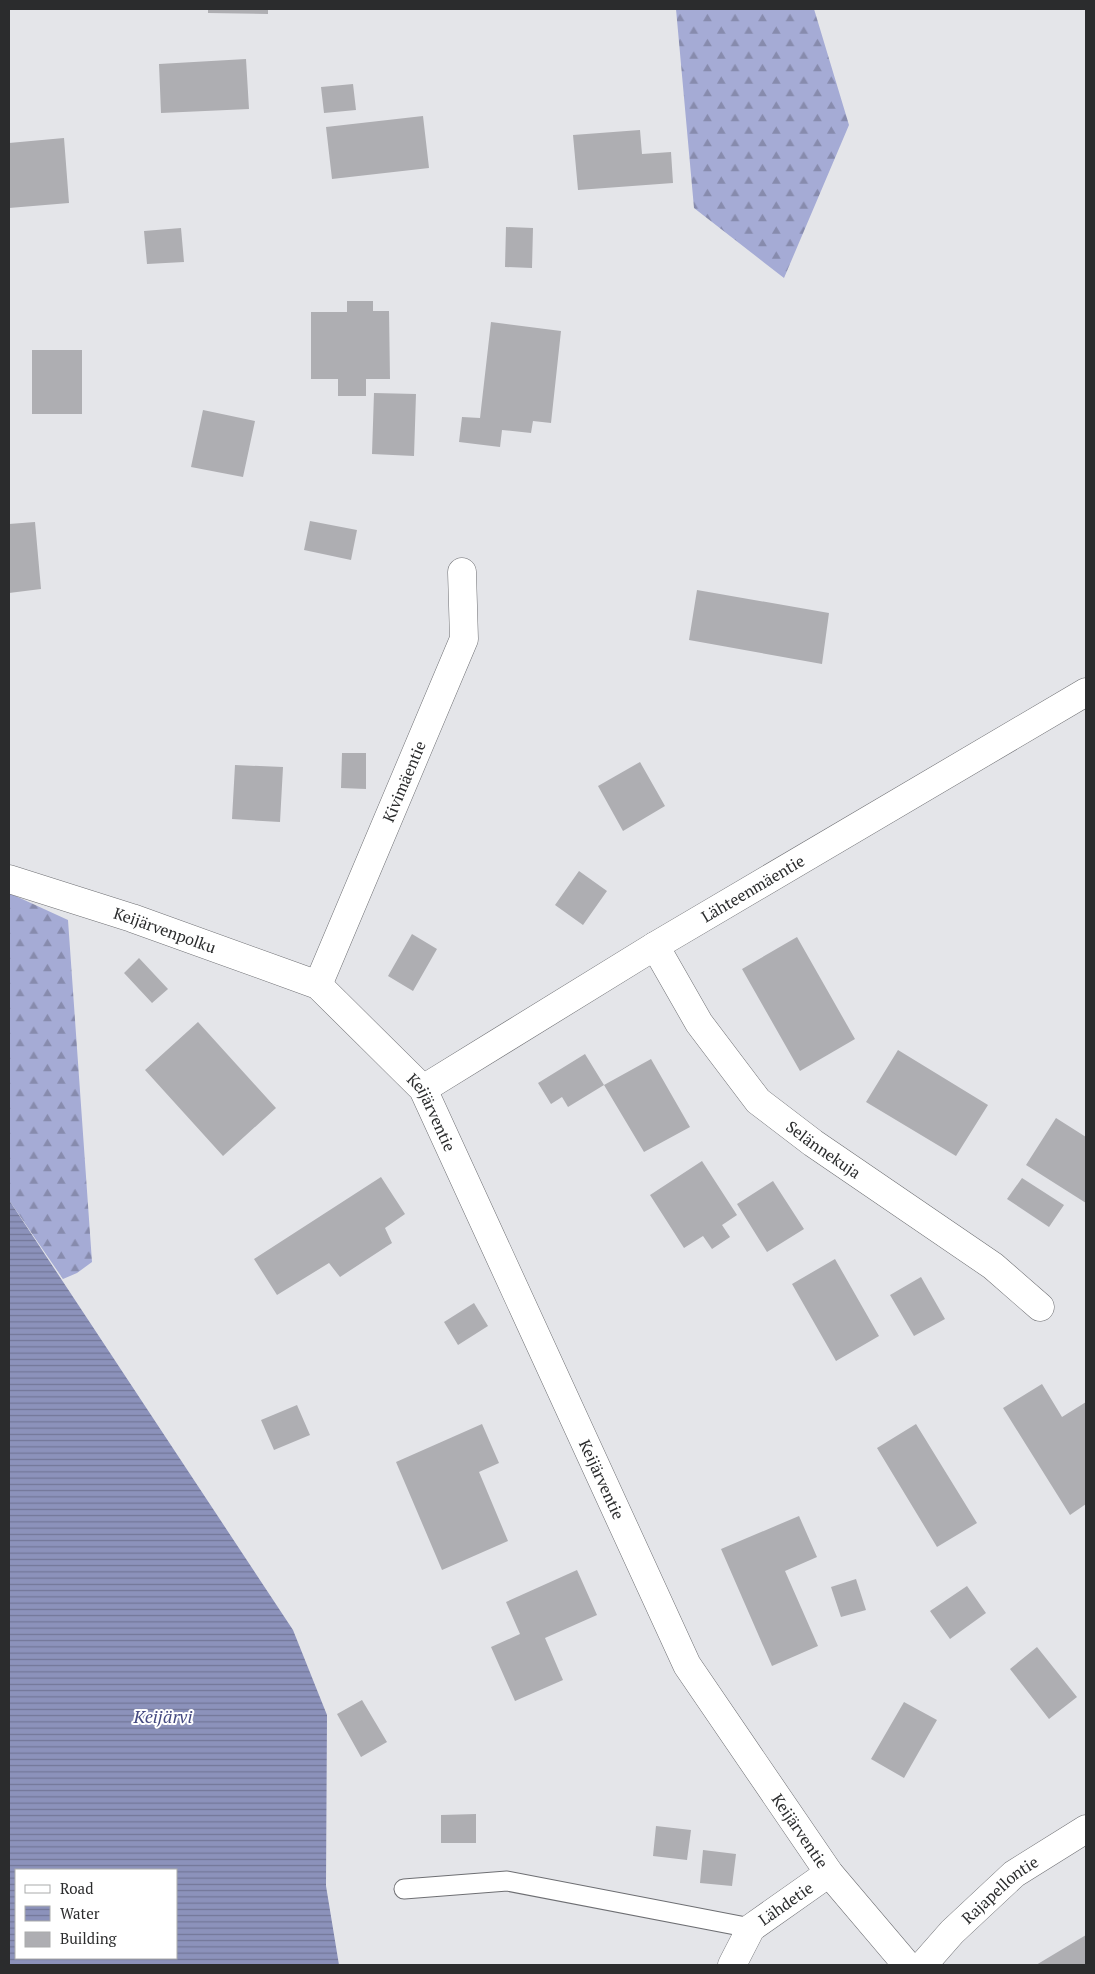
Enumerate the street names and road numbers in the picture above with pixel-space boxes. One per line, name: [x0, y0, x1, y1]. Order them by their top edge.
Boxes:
street label: Kivimäentie: [377, 737, 431, 825]
street label: Lähteenmäentie: [697, 849, 808, 927]
street label: Keijärvenpolku: [111, 902, 219, 958]
street label: Keijärventie: [402, 1068, 461, 1155]
street label: Selännekuja: [782, 1115, 865, 1184]
street label: Keijärventie: [574, 1436, 630, 1523]
street label: Keijärventie: [767, 1789, 834, 1873]
street label: Rajapellontie: [957, 1851, 1042, 1929]
street label: Lähdetie: [754, 1877, 817, 1930]

